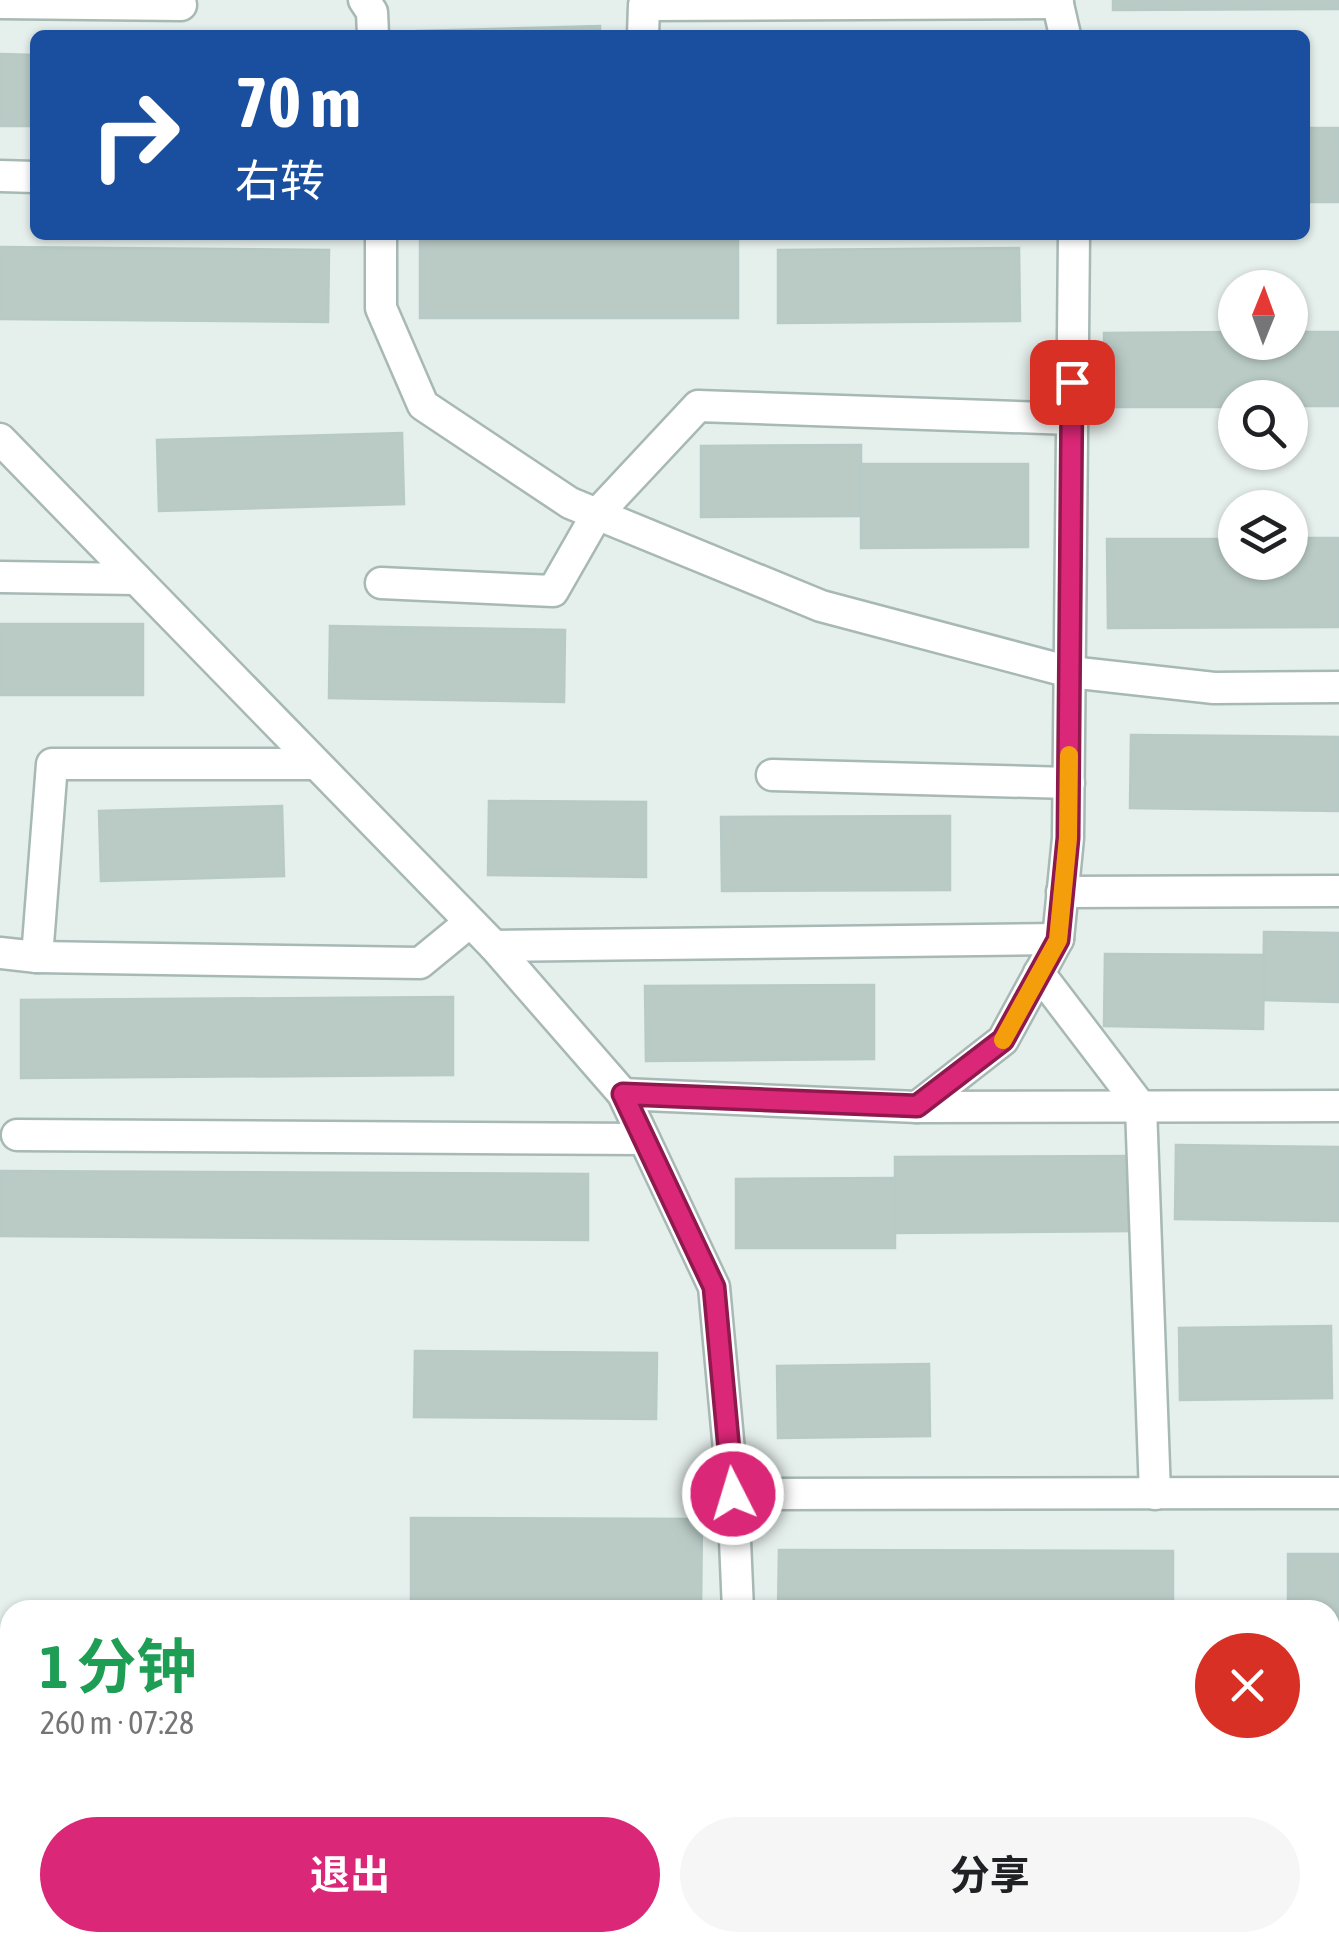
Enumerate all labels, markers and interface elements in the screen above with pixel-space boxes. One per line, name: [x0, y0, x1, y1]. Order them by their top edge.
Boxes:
text: 70 m: [235, 62, 361, 142]
icon: right: [70, 70, 200, 200]
text: 右转: [235, 155, 325, 207]
north arrow: [1218, 270, 1308, 360]
map controls: [1218, 270, 1308, 580]
pin: [1030, 340, 1115, 425]
icon: arrive: [1045, 355, 1100, 410]
button: search: [1218, 380, 1308, 470]
button: layers: [1218, 490, 1308, 580]
position arrow: [681, 1442, 785, 1546]
text: 1 分钟: [40, 1632, 196, 1701]
button: close: [1195, 1633, 1300, 1738]
text: 260 m · 07:28: [40, 1704, 194, 1741]
button: 退出: [40, 1817, 660, 1932]
button: 分享: [680, 1817, 1300, 1932]

